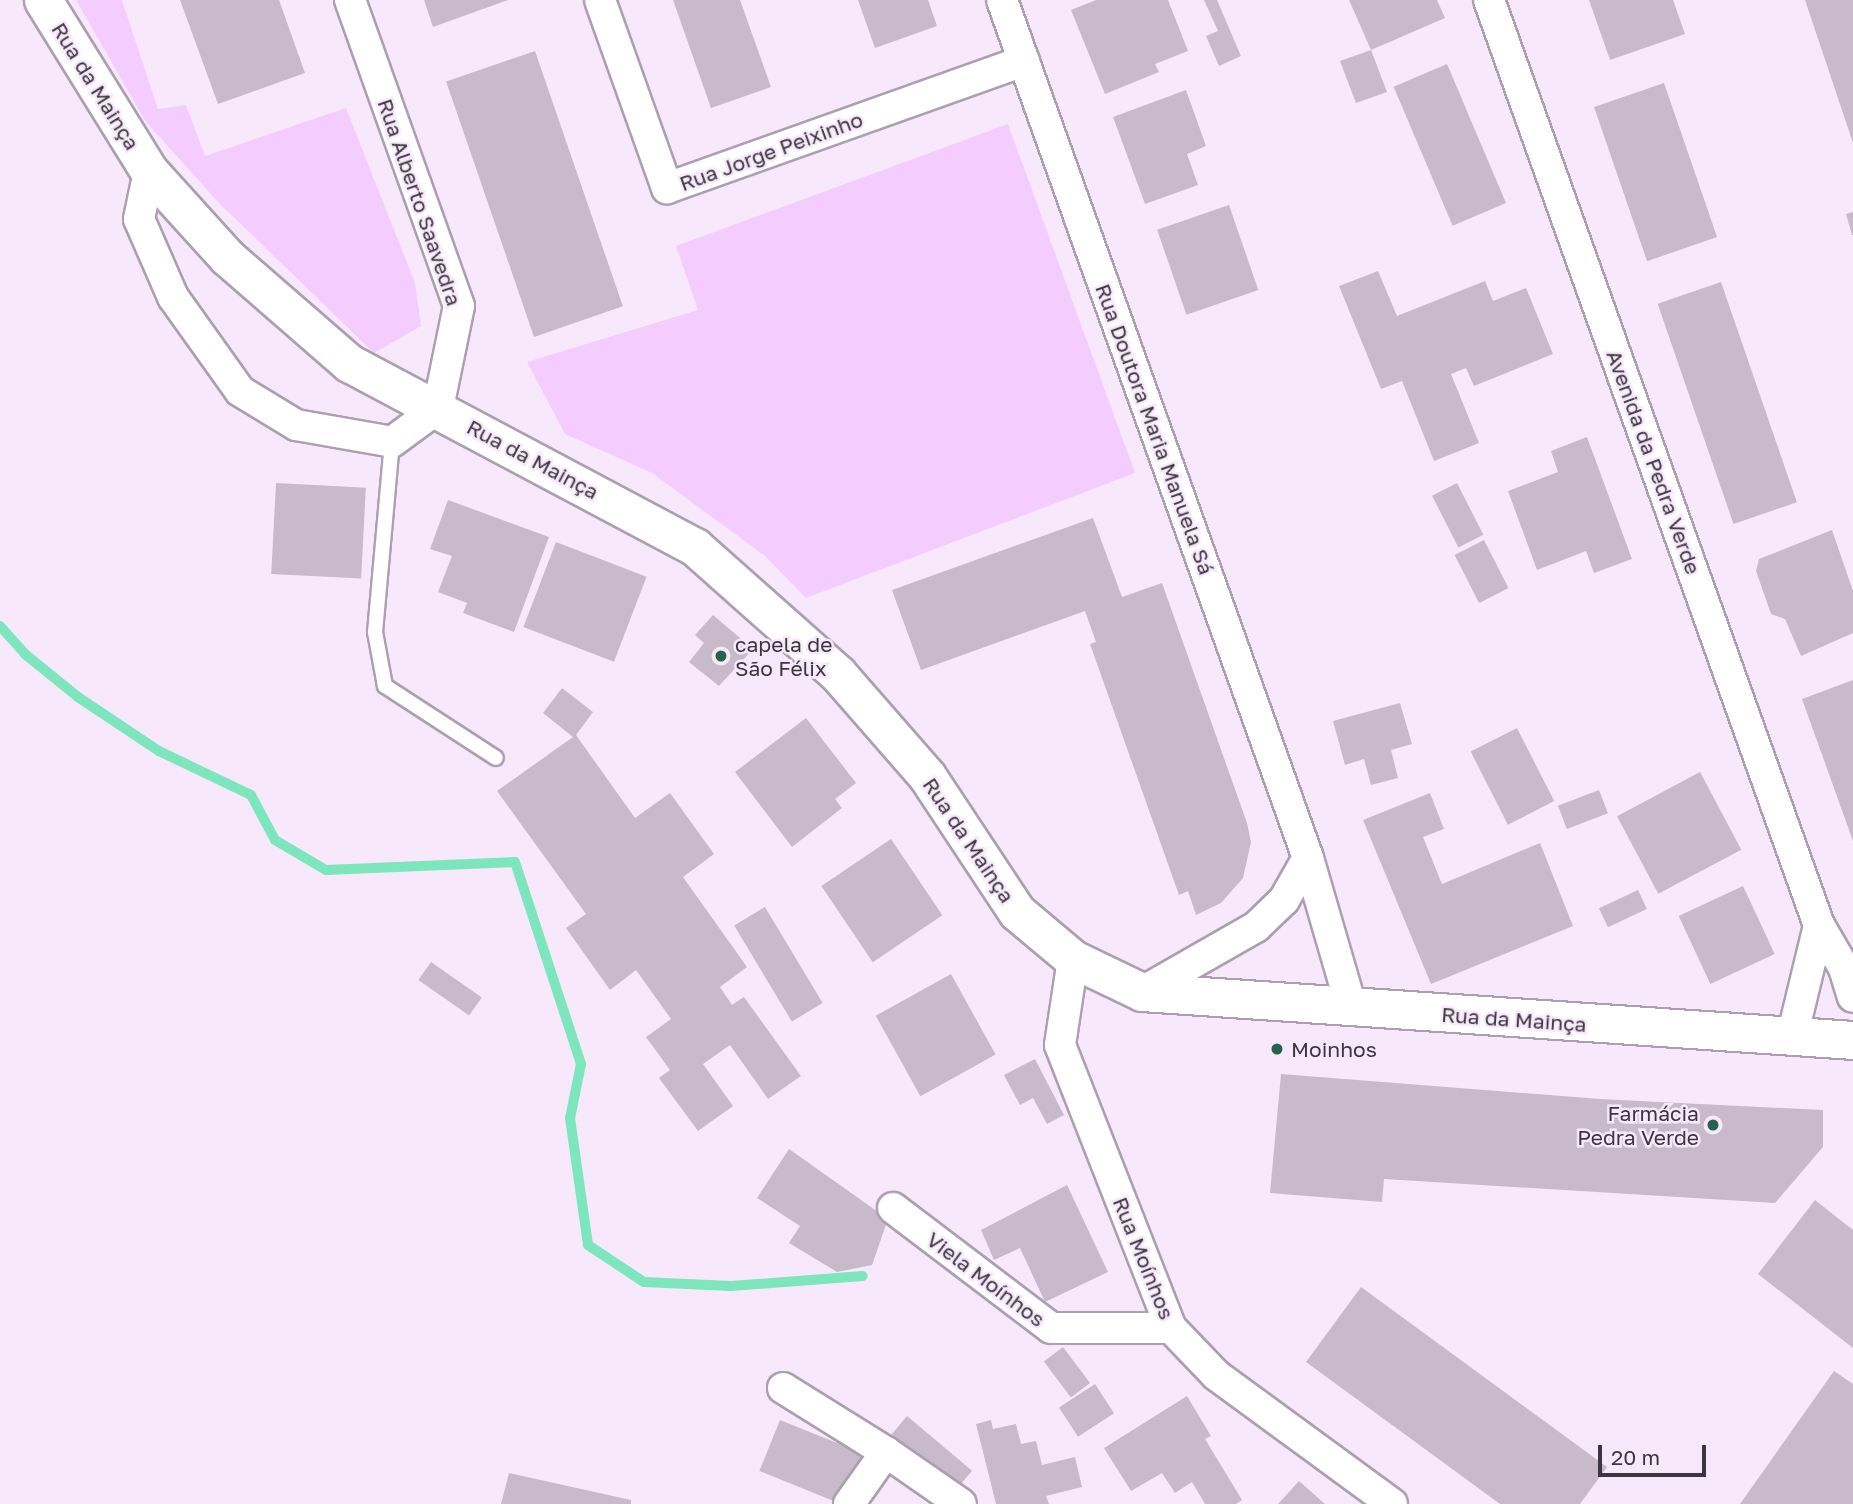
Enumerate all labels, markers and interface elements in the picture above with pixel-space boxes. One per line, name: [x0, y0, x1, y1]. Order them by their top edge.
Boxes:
street label: Rua da Mainça: [47, 18, 145, 154]
street label: Rua Alberto Saavedra: [373, 95, 467, 309]
street label: Rua Jorge Peixinho: [676, 106, 866, 196]
street label: Rua Doutora Maria Manuela Sá: [1091, 280, 1219, 578]
street label: Avenida da Pedra Verde: [1602, 346, 1706, 578]
street label: Rua da Mainça: [463, 414, 603, 504]
place label: capela de São Félix: [735, 631, 832, 681]
marker: capela de São Félix: [713, 648, 729, 664]
street label: Rua da Mainça: [918, 773, 1020, 907]
street label: Rua da Mainça: [1441, 1001, 1587, 1037]
place label: Moinhos: [1291, 1036, 1377, 1062]
marker: Moinhos: [1269, 1041, 1285, 1057]
place label: Farmácia Pedra Verde: [1577, 1100, 1699, 1150]
marker: Farmácia Pedra Verde: [1705, 1117, 1721, 1133]
street label: Rua Moínhos: [1108, 1193, 1180, 1323]
street label: Viela Moínhos: [922, 1226, 1050, 1332]
scale bar: [1601, 1430, 1710, 1474]
text: 20 m: [1611, 1444, 1660, 1470]

